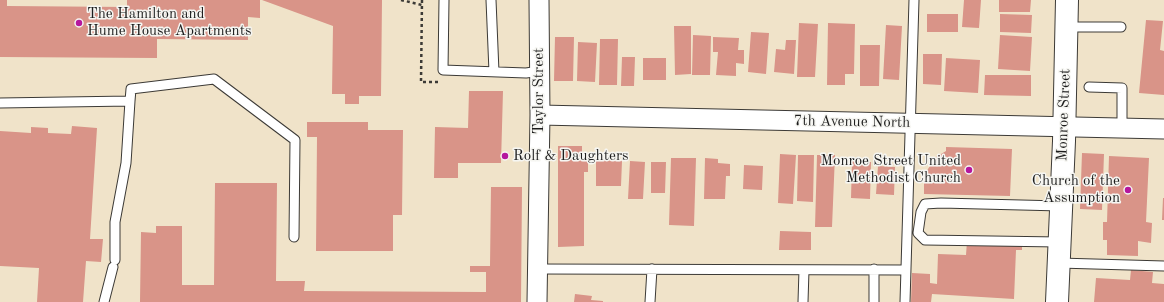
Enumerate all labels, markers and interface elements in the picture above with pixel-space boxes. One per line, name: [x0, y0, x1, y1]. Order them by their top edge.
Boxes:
place label: The Hamilton and Hume House Apartments: [87, 5, 251, 40]
marker: The Hamilton and Hume House Apartments: [74, 18, 84, 28]
street label: Taylor Street: [530, 48, 548, 134]
street label: Monroe Street: [1053, 68, 1075, 162]
street label: 7th Avenue North: [794, 112, 910, 132]
place label: Rolf & Daughters: [513, 147, 629, 165]
marker: Rolf & Daughters: [500, 151, 510, 161]
place label: Monroe Street United Methodist Church: [820, 152, 961, 187]
marker: Monroe Street United Methodist Church: [964, 165, 974, 175]
place label: Church of the Assumption: [1032, 172, 1120, 207]
marker: Church of the Assumption: [1123, 185, 1133, 195]

